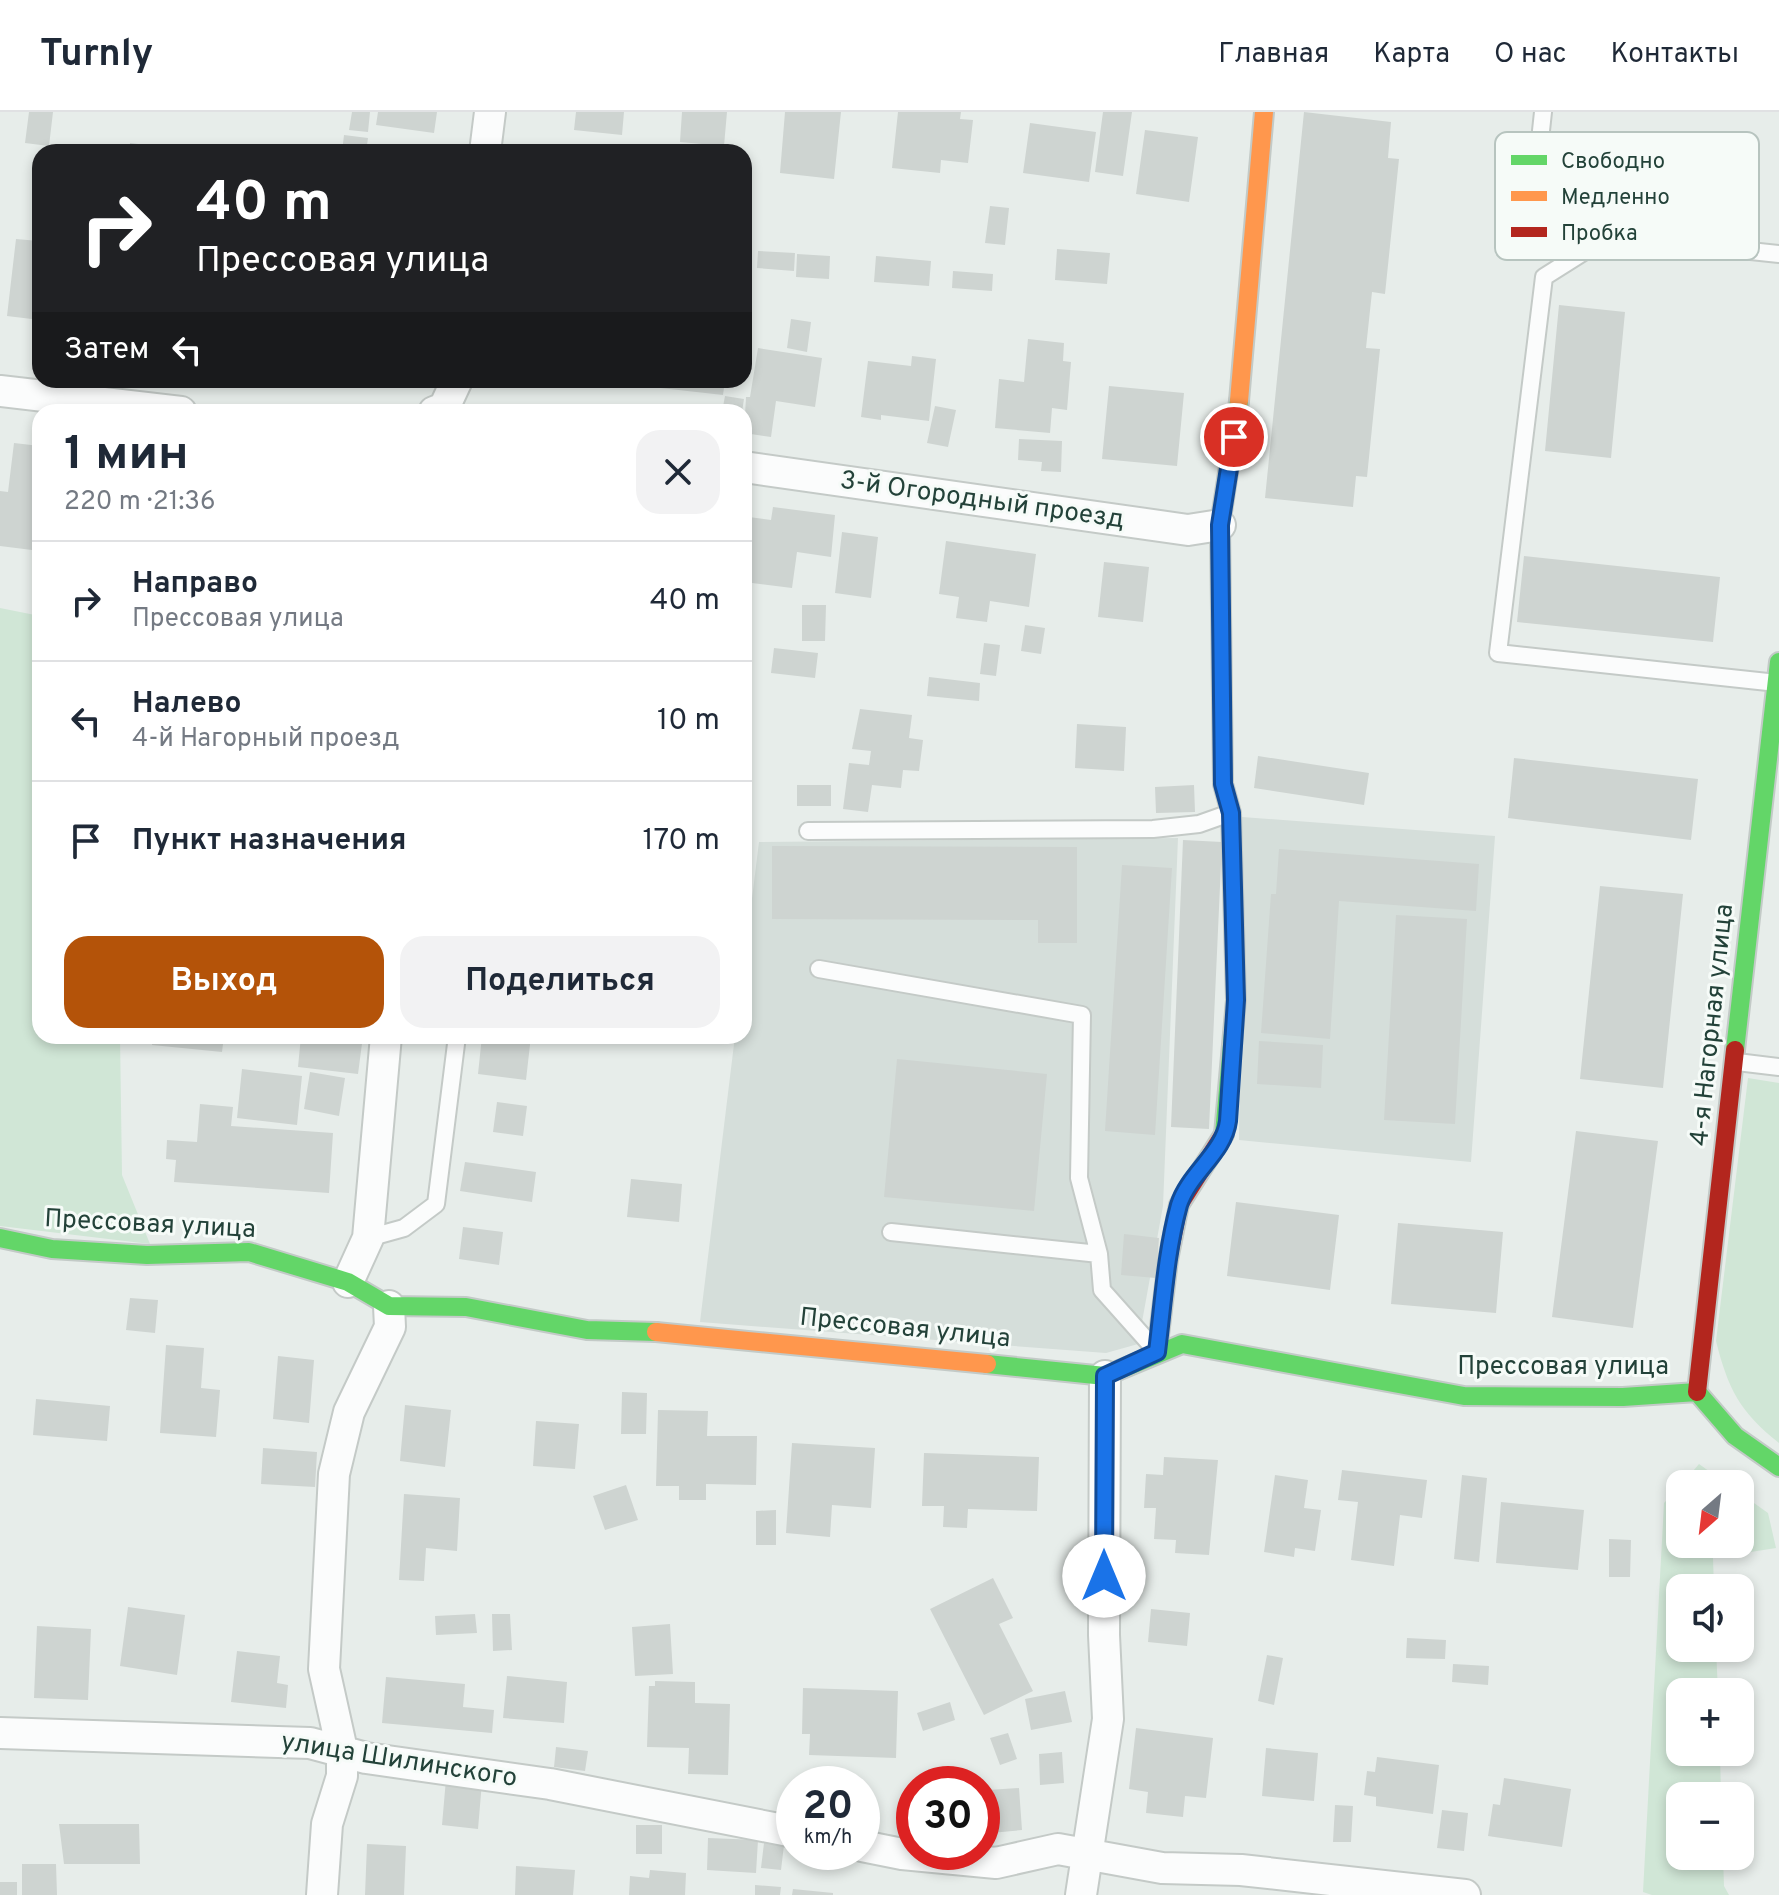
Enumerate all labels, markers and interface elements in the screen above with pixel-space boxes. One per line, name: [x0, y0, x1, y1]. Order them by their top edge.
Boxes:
text: Turnly: [40, 31, 153, 80]
text: Главная: [1218, 37, 1329, 73]
text: Карта: [1373, 37, 1450, 73]
text: О нас: [1494, 37, 1567, 73]
text: Контакты: [1611, 37, 1739, 73]
legend: [1495, 132, 1759, 260]
text: Свободно: [1561, 149, 1665, 176]
text: 40 m: [196, 170, 332, 240]
icon: right: [64, 176, 168, 280]
text: Медленно: [1561, 185, 1670, 212]
text: Пробка: [1561, 221, 1638, 248]
text: Прессовая улица: [196, 239, 489, 285]
icon: left: [165, 328, 209, 372]
text: Затем: [64, 332, 149, 369]
pin: [1200, 403, 1268, 471]
icon: arrive: [1212, 415, 1256, 459]
text: 1 мин: [64, 426, 189, 486]
button: close: [636, 430, 720, 514]
street label: 3-й Огородный проезд: [838, 465, 1126, 537]
text: 220 m · 21:36: [64, 486, 216, 519]
text: Направо: [132, 566, 258, 603]
icon: right: [64, 579, 108, 623]
text: 40 m: [650, 583, 720, 620]
text: Прессовая улица: [132, 603, 344, 636]
text: Налево: [132, 686, 241, 723]
icon: left: [64, 699, 108, 743]
text: 10 m: [657, 703, 720, 740]
text: 4-й Нагорный проезд: [132, 723, 400, 756]
icon: arrive: [64, 819, 108, 863]
text: Пункт назначения: [132, 823, 406, 860]
text: 170 m: [642, 823, 720, 860]
street label: 4-я Нагорная улица: [1684, 902, 1742, 1148]
button: Выход: [64, 936, 384, 1028]
button: Поделиться: [400, 936, 720, 1028]
street label: Прессовая улица: [43, 1203, 257, 1247]
street label: Прессовая улица: [798, 1302, 1012, 1356]
street label: Прессовая улица: [1457, 1351, 1669, 1384]
north arrow: [1666, 1470, 1754, 1558]
map controls: [1666, 1470, 1754, 1870]
position arrow: [1062, 1534, 1146, 1618]
button: sound: [1666, 1574, 1754, 1662]
button: +: [1666, 1678, 1754, 1766]
street label: улица Шилинского: [279, 1726, 519, 1796]
speed limit sign: 30: [896, 1766, 1000, 1870]
button: −: [1666, 1782, 1754, 1870]
text: 20: [803, 1783, 853, 1833]
text: km/h: [804, 1825, 852, 1851]

